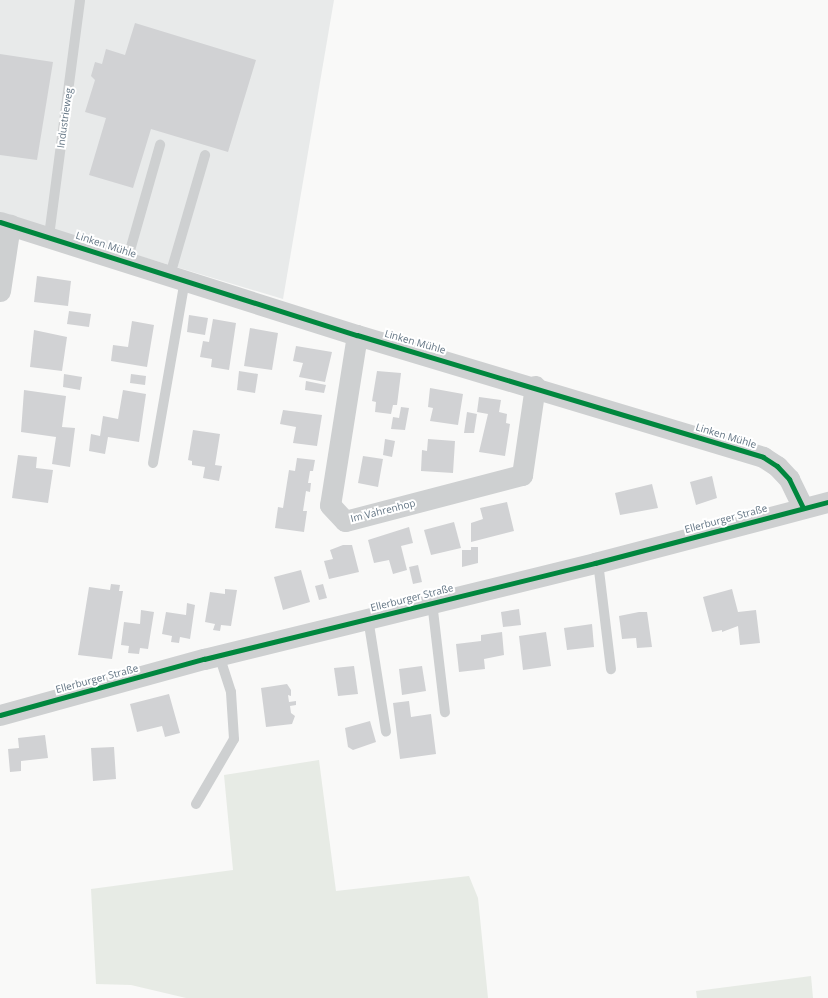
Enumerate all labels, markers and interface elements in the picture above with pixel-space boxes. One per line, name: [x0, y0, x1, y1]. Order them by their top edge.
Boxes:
street label: Industrieweg: [55, 87, 75, 149]
street label: Linken Mühle: [74, 230, 138, 260]
street label: Linken Mühle: [383, 328, 447, 356]
street label: Linken Mühle: [694, 421, 758, 451]
street label: Im Vahrenhop: [349, 497, 417, 525]
street label: Ellerburger Straße: [683, 502, 769, 536]
street label: Ellerburger Straße: [369, 582, 455, 614]
street label: Ellerburger Straße: [54, 662, 140, 696]

